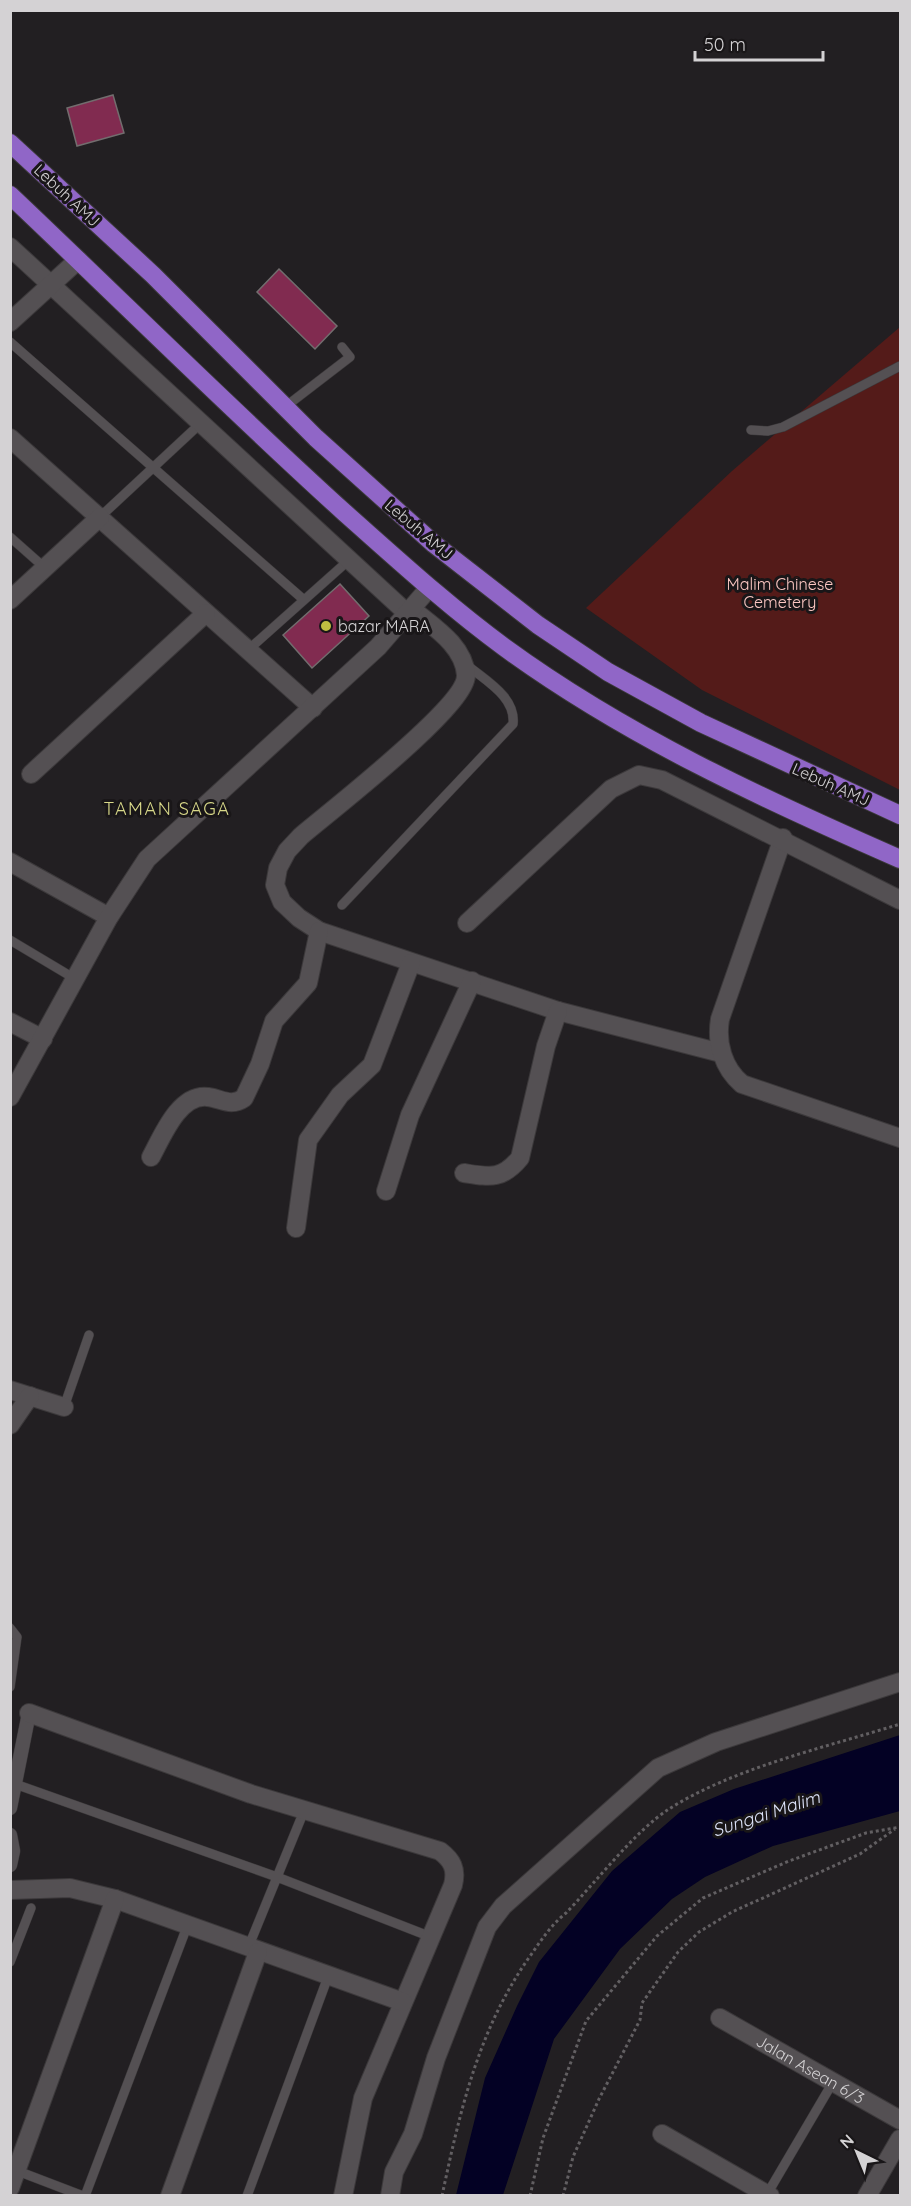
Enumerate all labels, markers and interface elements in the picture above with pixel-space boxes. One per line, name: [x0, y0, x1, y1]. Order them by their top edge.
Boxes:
scale bar: [695, 24, 822, 62]
text: 50 m: [704, 33, 746, 56]
street label: Lebuh AMJ: [30, 160, 104, 230]
street label: Lebuh AMJ: [381, 495, 457, 563]
park label: Malim Chinese Cemetery: [727, 574, 833, 612]
place label: bazar MARA: [338, 616, 430, 636]
marker: bazar MARA: [319, 619, 333, 633]
street label: Lebuh AMJ: [789, 758, 873, 810]
district label: TAMAN SAGA: [104, 797, 231, 820]
water label: Sungai Malim: [709, 1785, 823, 1842]
street label: Jalan Asean 6/3: [753, 2031, 868, 2108]
north arrow: [827, 2122, 887, 2182]
text: N: [836, 2130, 858, 2152]

